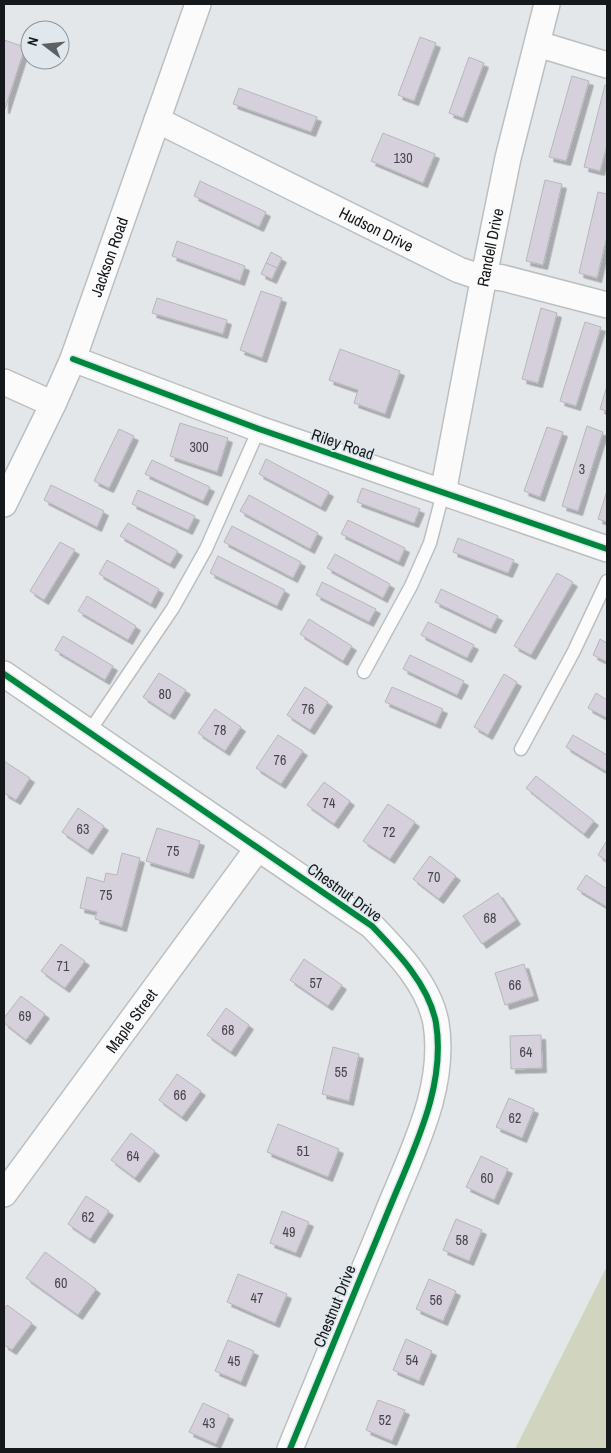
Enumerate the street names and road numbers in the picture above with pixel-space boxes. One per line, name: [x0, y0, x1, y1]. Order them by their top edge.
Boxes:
street label: Hudson Drive: [336, 201, 417, 257]
street label: Randell Drive: [471, 206, 509, 288]
street label: Jackson Road: [85, 214, 133, 300]
street label: Riley Road: [309, 423, 377, 465]
street label: Chestnut Drive: [303, 857, 387, 927]
street label: Maple Street: [100, 984, 162, 1057]
street label: Chestnut Drive: [307, 1261, 361, 1351]

